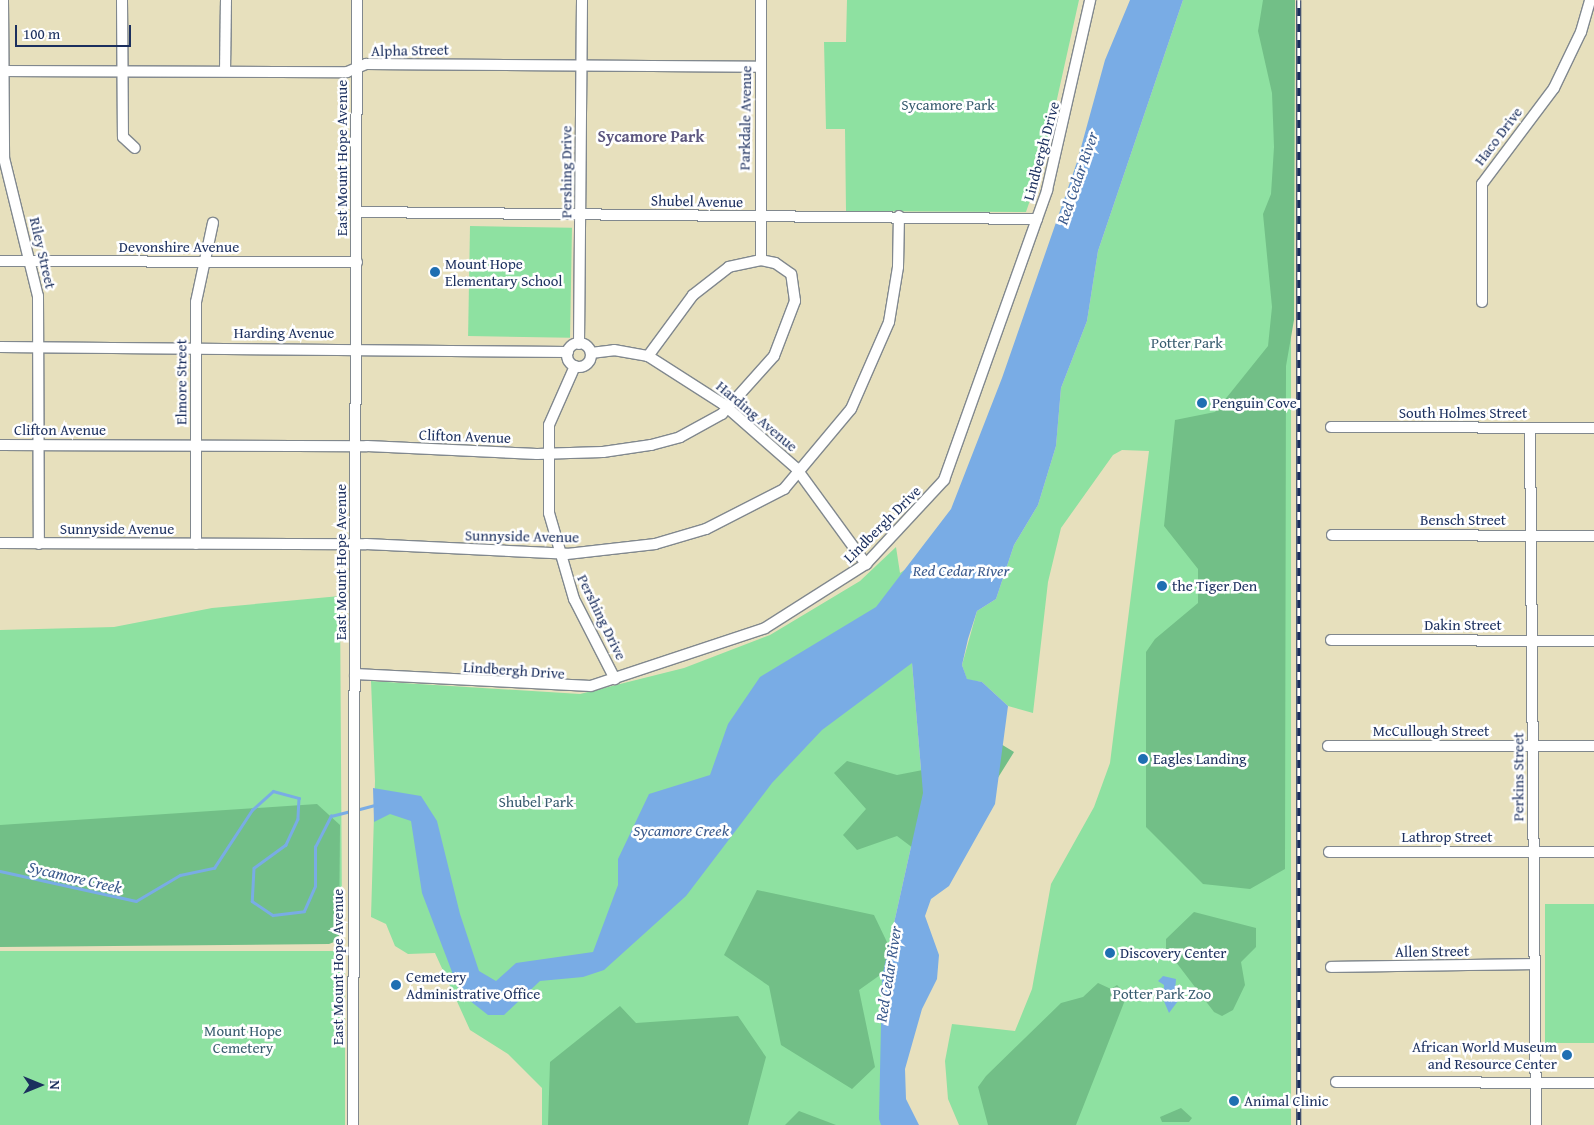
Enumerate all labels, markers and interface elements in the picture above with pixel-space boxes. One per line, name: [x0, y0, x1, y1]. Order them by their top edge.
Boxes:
scale bar: [18, 15, 134, 47]
text: 100 m: [23, 23, 60, 44]
street label: Alpha Street: [371, 40, 449, 60]
street label: Parkdale Avenue: [735, 66, 755, 170]
street label: East Mount Hope Avenue: [333, 80, 351, 236]
park label: Sycamore Park: [901, 96, 995, 114]
street label: Lindbergh Drive: [1019, 100, 1063, 202]
street label: Haco Drive: [1470, 103, 1526, 169]
street label: Pershing Drive: [557, 126, 575, 218]
district label: Sycamore Park: [598, 126, 704, 146]
water label: Red Cedar River: [1052, 129, 1102, 227]
street label: Shubel Avenue: [651, 191, 743, 211]
street label: Riley Street: [26, 215, 60, 291]
street label: Devonshire Avenue: [119, 238, 239, 256]
place label: Mount Hope Elementary School: [445, 254, 563, 289]
marker: Mount Hope Elementary School: [429, 266, 441, 278]
street label: Harding Avenue: [234, 324, 334, 342]
park label: Potter Park: [1151, 334, 1223, 352]
street label: Elmore Street: [172, 339, 190, 425]
street label: Harding Avenue: [713, 377, 801, 455]
place label: Penguin Cove: [1212, 394, 1297, 412]
marker: Penguin Cove: [1196, 397, 1208, 409]
street label: South Holmes Street: [1399, 404, 1527, 422]
street label: Clifton Avenue: [14, 421, 106, 439]
street label: Clifton Avenue: [419, 425, 511, 447]
street label: Lindbergh Drive: [840, 482, 924, 566]
street label: East Mount Hope Avenue: [332, 484, 350, 640]
street label: Bensch Street: [1420, 511, 1506, 529]
street label: Sunnyside Avenue: [60, 520, 174, 538]
street label: Sunnyside Avenue: [465, 526, 579, 546]
water label: Red Cedar River: [913, 560, 1009, 580]
street label: Pershing Drive: [574, 571, 630, 663]
place label: the Tiger Den: [1172, 577, 1257, 595]
marker: the Tiger Den: [1156, 580, 1168, 592]
street label: Dakin Street: [1424, 616, 1502, 634]
street label: Lindbergh Drive: [463, 657, 565, 683]
street label: McCullough Street: [1373, 722, 1489, 740]
street label: Perkins Street: [1509, 733, 1527, 821]
place label: Eagles Landing: [1153, 750, 1247, 768]
marker: Eagles Landing: [1137, 753, 1149, 765]
park label: Shubel Park: [498, 793, 574, 811]
water label: Sycamore Creek: [633, 820, 729, 840]
street label: Lathrop Street: [1401, 828, 1493, 846]
water label: Sycamore Creek: [26, 857, 124, 897]
street label: East Mount Hope Avenue: [329, 889, 347, 1045]
water label: Red Cedar River: [871, 925, 905, 1023]
street label: Allen Street: [1395, 941, 1469, 961]
place label: Discovery Center: [1120, 944, 1227, 962]
marker: Discovery Center: [1104, 947, 1116, 959]
place label: Cemetery Administrative Office: [406, 967, 540, 1002]
marker: Cemetery Administrative Office: [390, 979, 402, 991]
park label: Potter Park Zoo: [1113, 985, 1211, 1003]
park label: Mount Hope Cemetery: [204, 1021, 282, 1056]
place label: African World Museum and Resource Center: [1412, 1037, 1557, 1072]
marker: African World Museum and Resource Center: [1561, 1049, 1573, 1061]
north arrow: [15, 1060, 65, 1110]
text: N: [45, 1080, 65, 1090]
place label: Animal Clinic: [1244, 1092, 1328, 1110]
marker: Animal Clinic: [1228, 1095, 1240, 1107]

